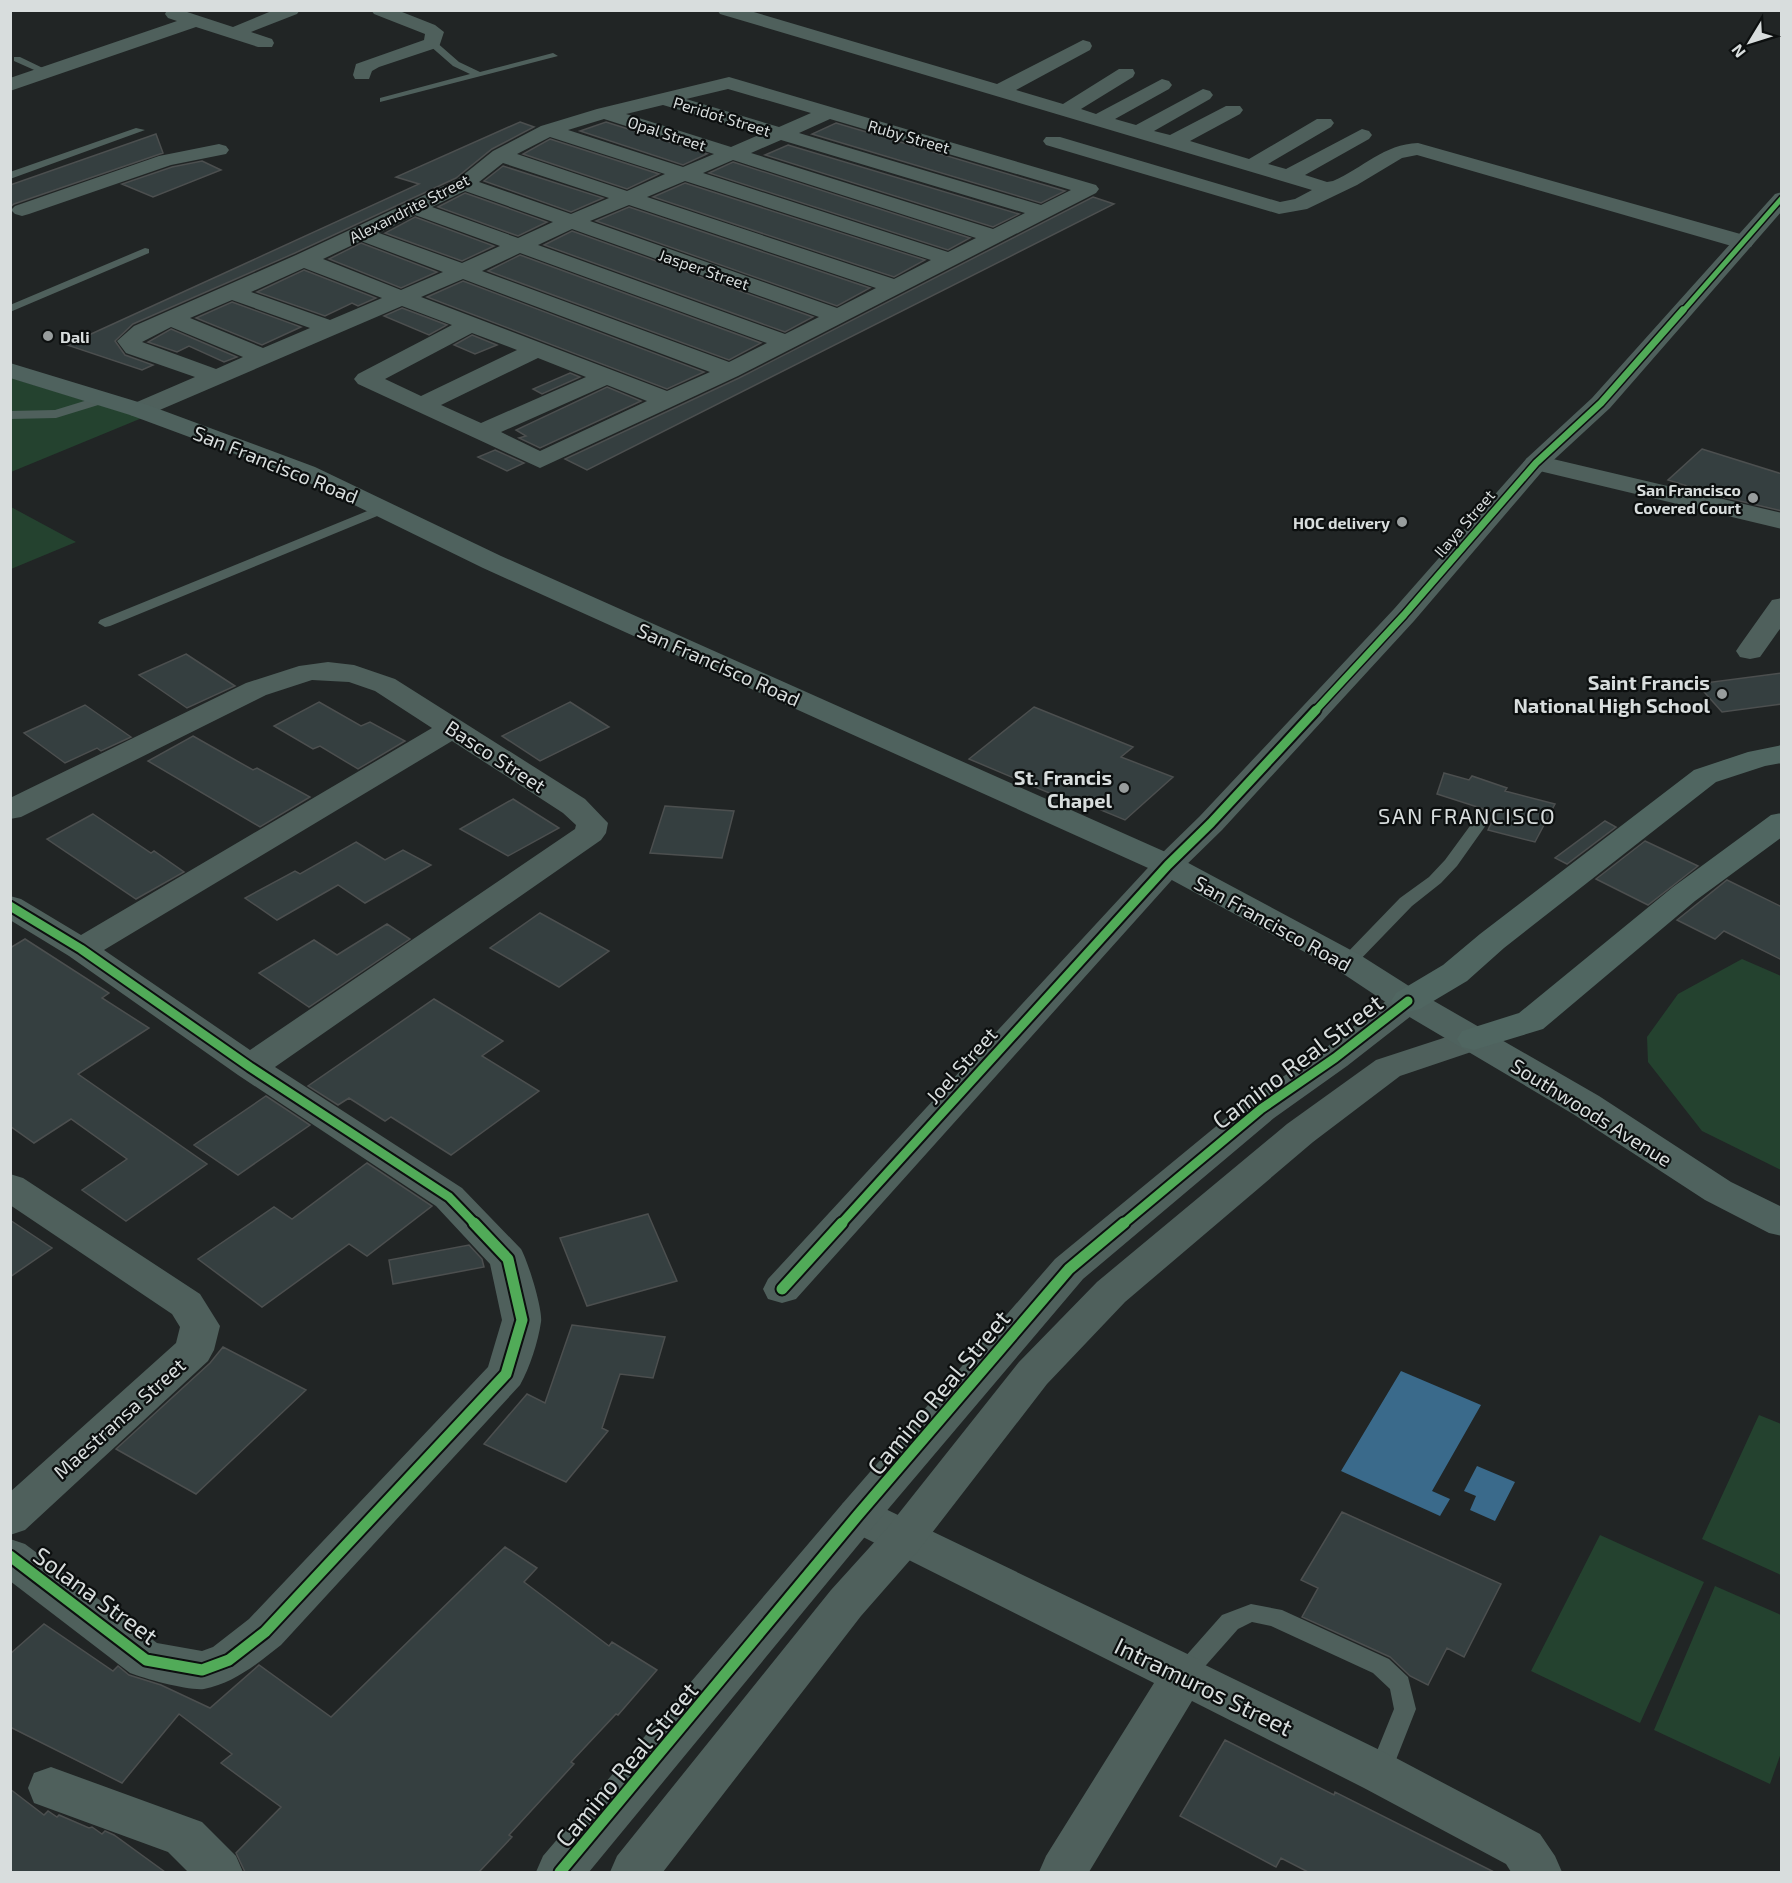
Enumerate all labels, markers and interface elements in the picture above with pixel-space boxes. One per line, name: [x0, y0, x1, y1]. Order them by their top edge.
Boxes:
north arrow: [1720, 12, 1780, 72]
text: N: [1727, 41, 1749, 62]
street label: Peridot Street: [671, 92, 773, 140]
street label: Opal Street: [625, 111, 709, 155]
street label: Ruby Street: [866, 115, 952, 157]
street label: Alexandrite Street: [346, 170, 472, 246]
street label: Jasper Street: [656, 245, 752, 293]
place label: Dali: [60, 327, 90, 346]
marker: Dali: [41, 329, 55, 343]
street label: San Francisco Road: [190, 420, 362, 508]
place label: San Francisco Covered Court: [1634, 480, 1741, 517]
street label: Ilaya Street: [1430, 485, 1498, 561]
marker: San Francisco Covered Court: [1746, 491, 1760, 505]
place label: HOC delivery: [1293, 513, 1390, 533]
marker: HOC delivery: [1395, 515, 1409, 529]
street label: San Francisco Road: [634, 617, 804, 711]
place label: Saint Francis National High School: [1513, 670, 1710, 717]
marker: Saint Francis National High School: [1715, 687, 1729, 701]
street label: Basco Street: [441, 715, 551, 797]
place label: St. Francis Chapel: [1014, 765, 1112, 812]
marker: St. Francis Chapel: [1117, 781, 1131, 795]
district label: SAN FRANCISCO: [1378, 802, 1556, 828]
street label: San Francisco Road: [1190, 870, 1356, 976]
street label: Camino Real Street: [1206, 987, 1388, 1135]
street label: Joel Street: [921, 1022, 1002, 1108]
street label: Southwoods Avenue: [1507, 1053, 1677, 1171]
street label: Camino Real Street: [861, 1304, 1015, 1480]
street label: Maestransa Street: [48, 1352, 190, 1483]
street label: Solana Street: [28, 1540, 164, 1650]
street label: Intramuros Street: [1110, 1630, 1298, 1742]
street label: Camino Real Street: [549, 1676, 703, 1852]

